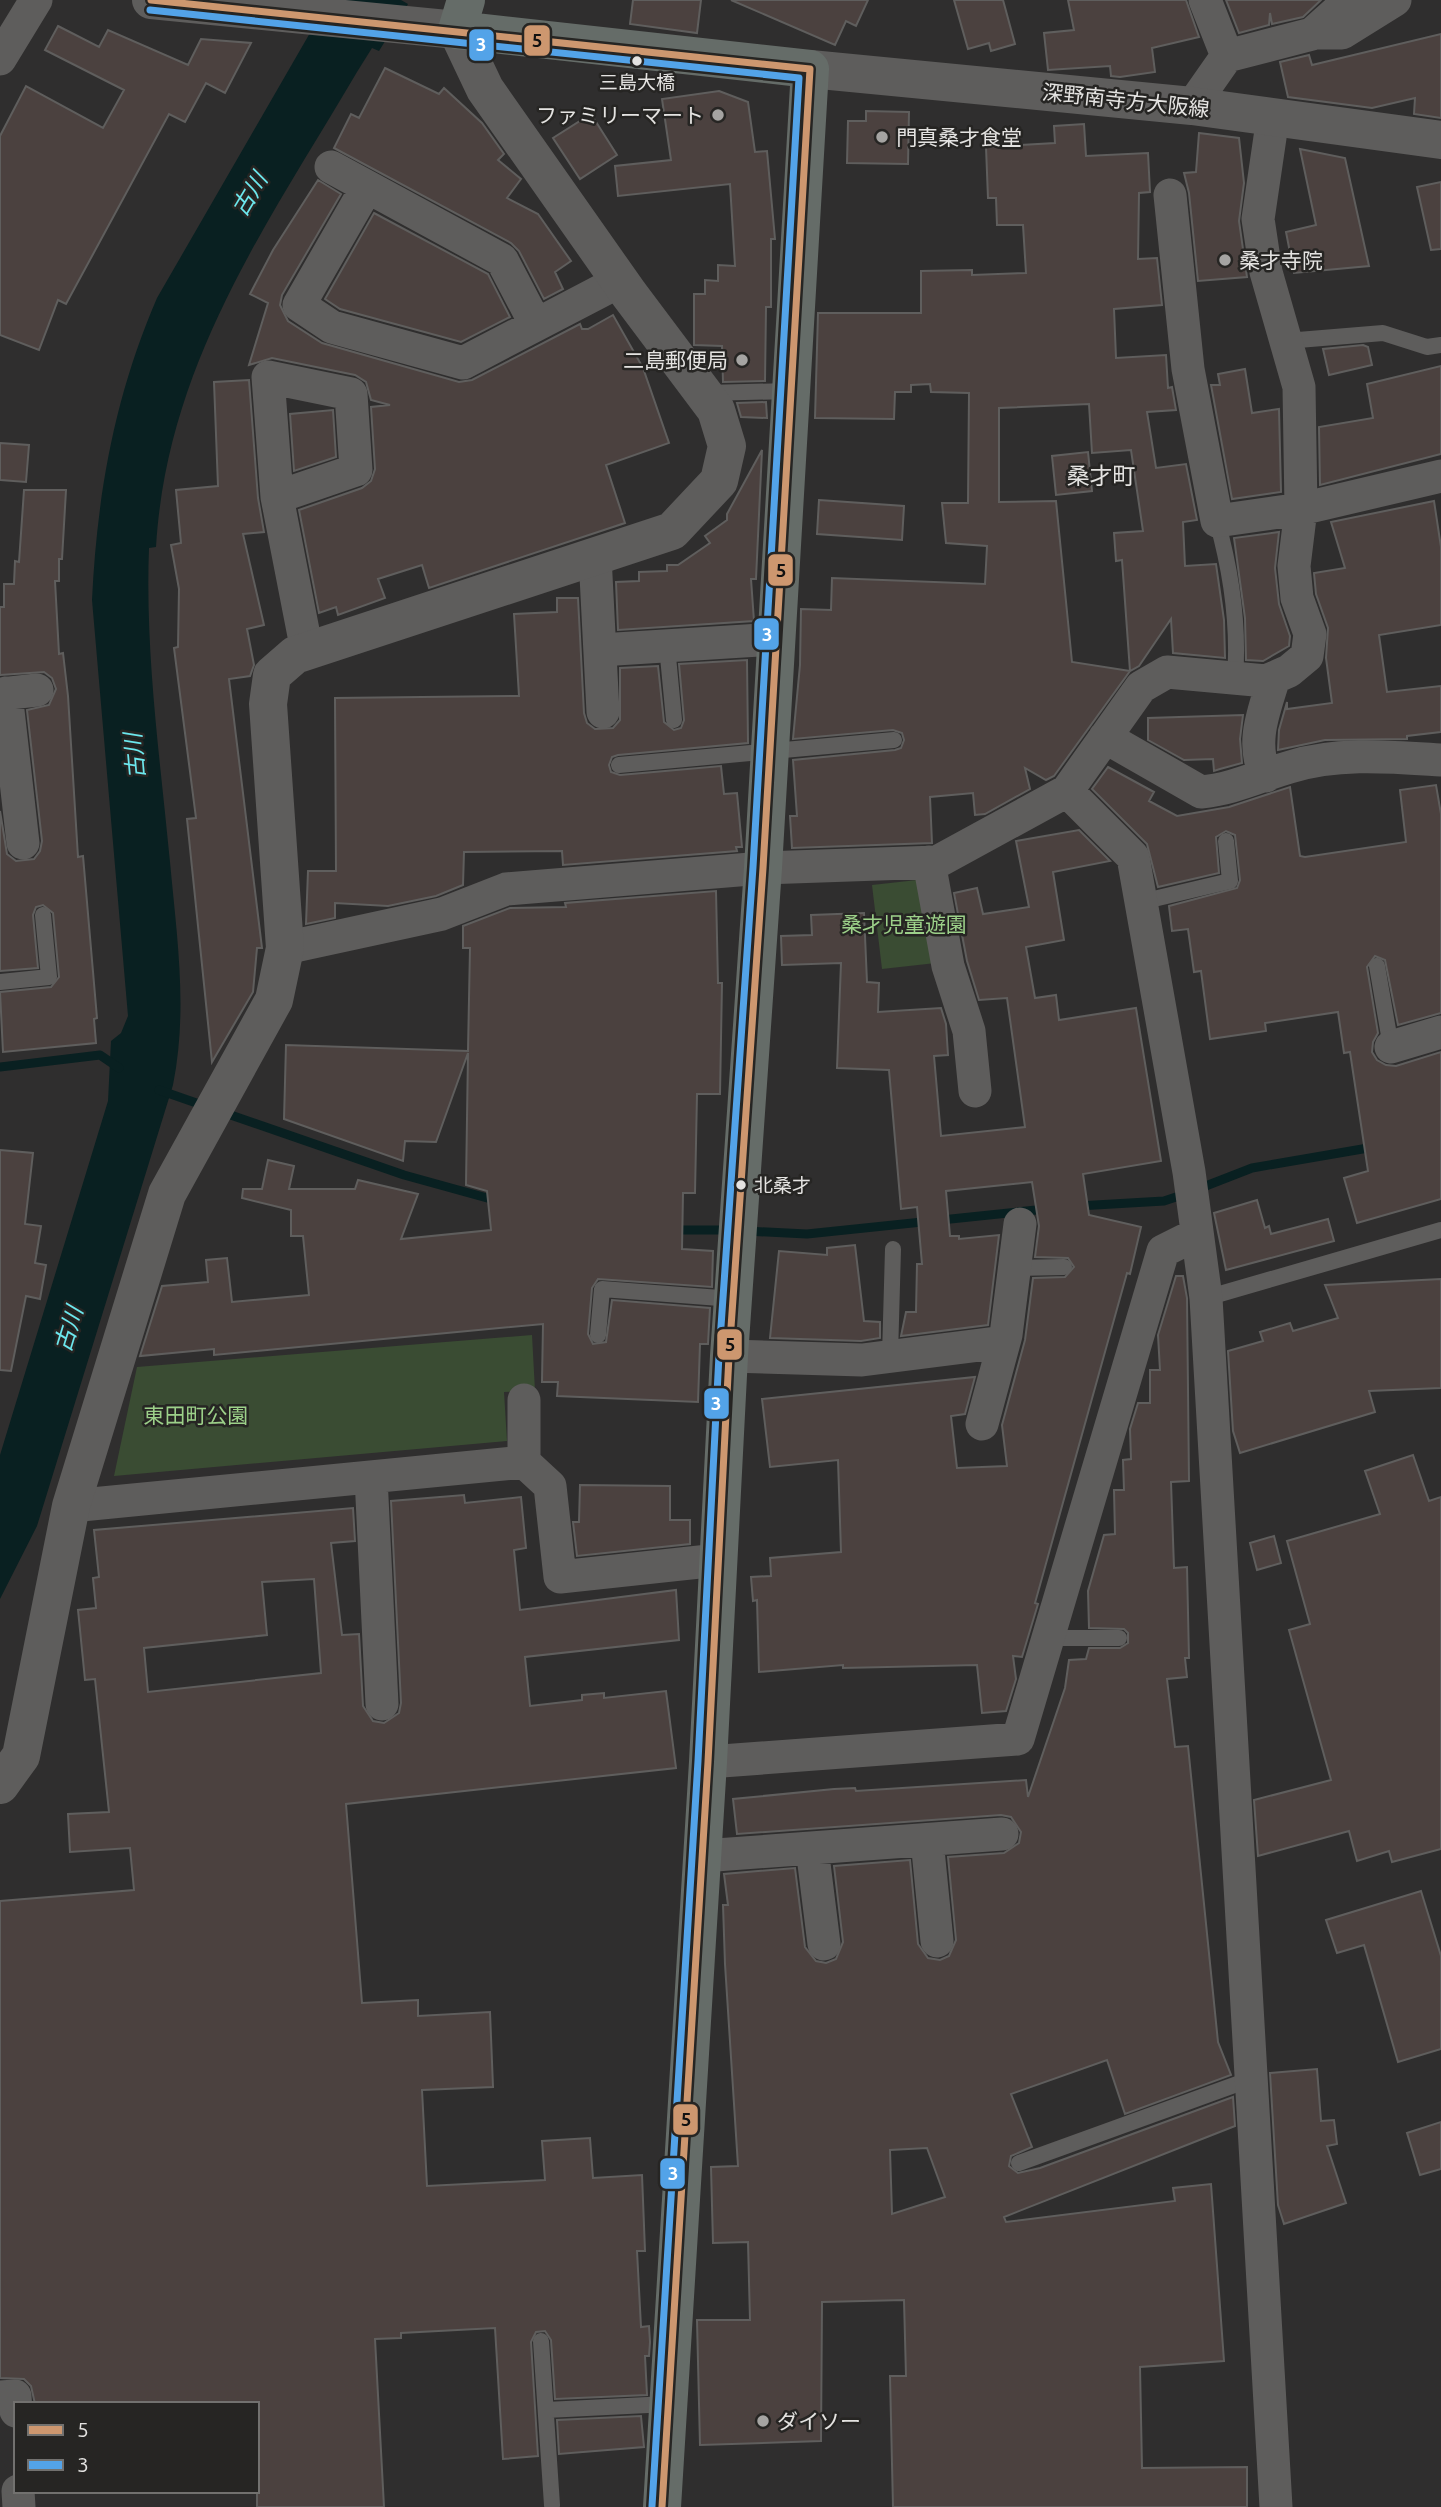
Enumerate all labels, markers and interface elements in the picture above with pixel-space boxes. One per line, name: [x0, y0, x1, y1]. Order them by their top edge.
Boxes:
line badge: 5: [523, 24, 551, 57]
line badge: 3: [468, 28, 495, 62]
text: 5: [532, 29, 542, 51]
text: 3: [476, 33, 486, 55]
marker: 三島大橋: [630, 54, 644, 68]
place label: 三島大橋: [599, 71, 675, 93]
street label: 深野南寺方大阪線: [1041, 79, 1211, 121]
place label: ファミリーマート: [536, 103, 704, 127]
marker: ファミリーマート: [710, 107, 726, 123]
place label: 門真桑才食堂: [896, 125, 1022, 149]
marker: 門真桑才食堂: [874, 129, 890, 145]
water label: 古川: [226, 165, 273, 220]
place label: 桑才寺院: [1239, 248, 1323, 272]
marker: 桑才寺院: [1217, 252, 1233, 268]
place label: 二島郵便局: [623, 348, 728, 372]
marker: 二島郵便局: [734, 352, 750, 368]
district label: 桑才町: [1067, 463, 1136, 488]
line badge: 5: [767, 553, 794, 587]
text: 5: [776, 559, 786, 581]
line badge: 3: [753, 617, 780, 651]
text: 3: [762, 623, 772, 645]
water label: 古川: [119, 729, 148, 780]
park label: 桑才児童遊園: [841, 912, 967, 936]
place label: 北桑才: [754, 1174, 811, 1196]
marker: 北桑才: [734, 1178, 748, 1192]
water label: 古川: [49, 1300, 88, 1355]
line badge: 5: [716, 1328, 743, 1361]
text: 5: [725, 1333, 735, 1355]
line badge: 3: [703, 1387, 730, 1420]
text: 3: [711, 1392, 721, 1414]
park label: 東田町公園: [144, 1403, 249, 1427]
line badge: 5: [672, 2103, 699, 2136]
text: 5: [681, 2108, 691, 2130]
line badge: 3: [659, 2157, 686, 2190]
text: 3: [668, 2162, 678, 2184]
legend: [14, 2402, 259, 2493]
place label: ダイソー: [777, 2409, 861, 2433]
marker: ダイソー: [755, 2413, 771, 2429]
text: 5: [77, 2417, 89, 2441]
text: 3: [77, 2452, 89, 2476]

